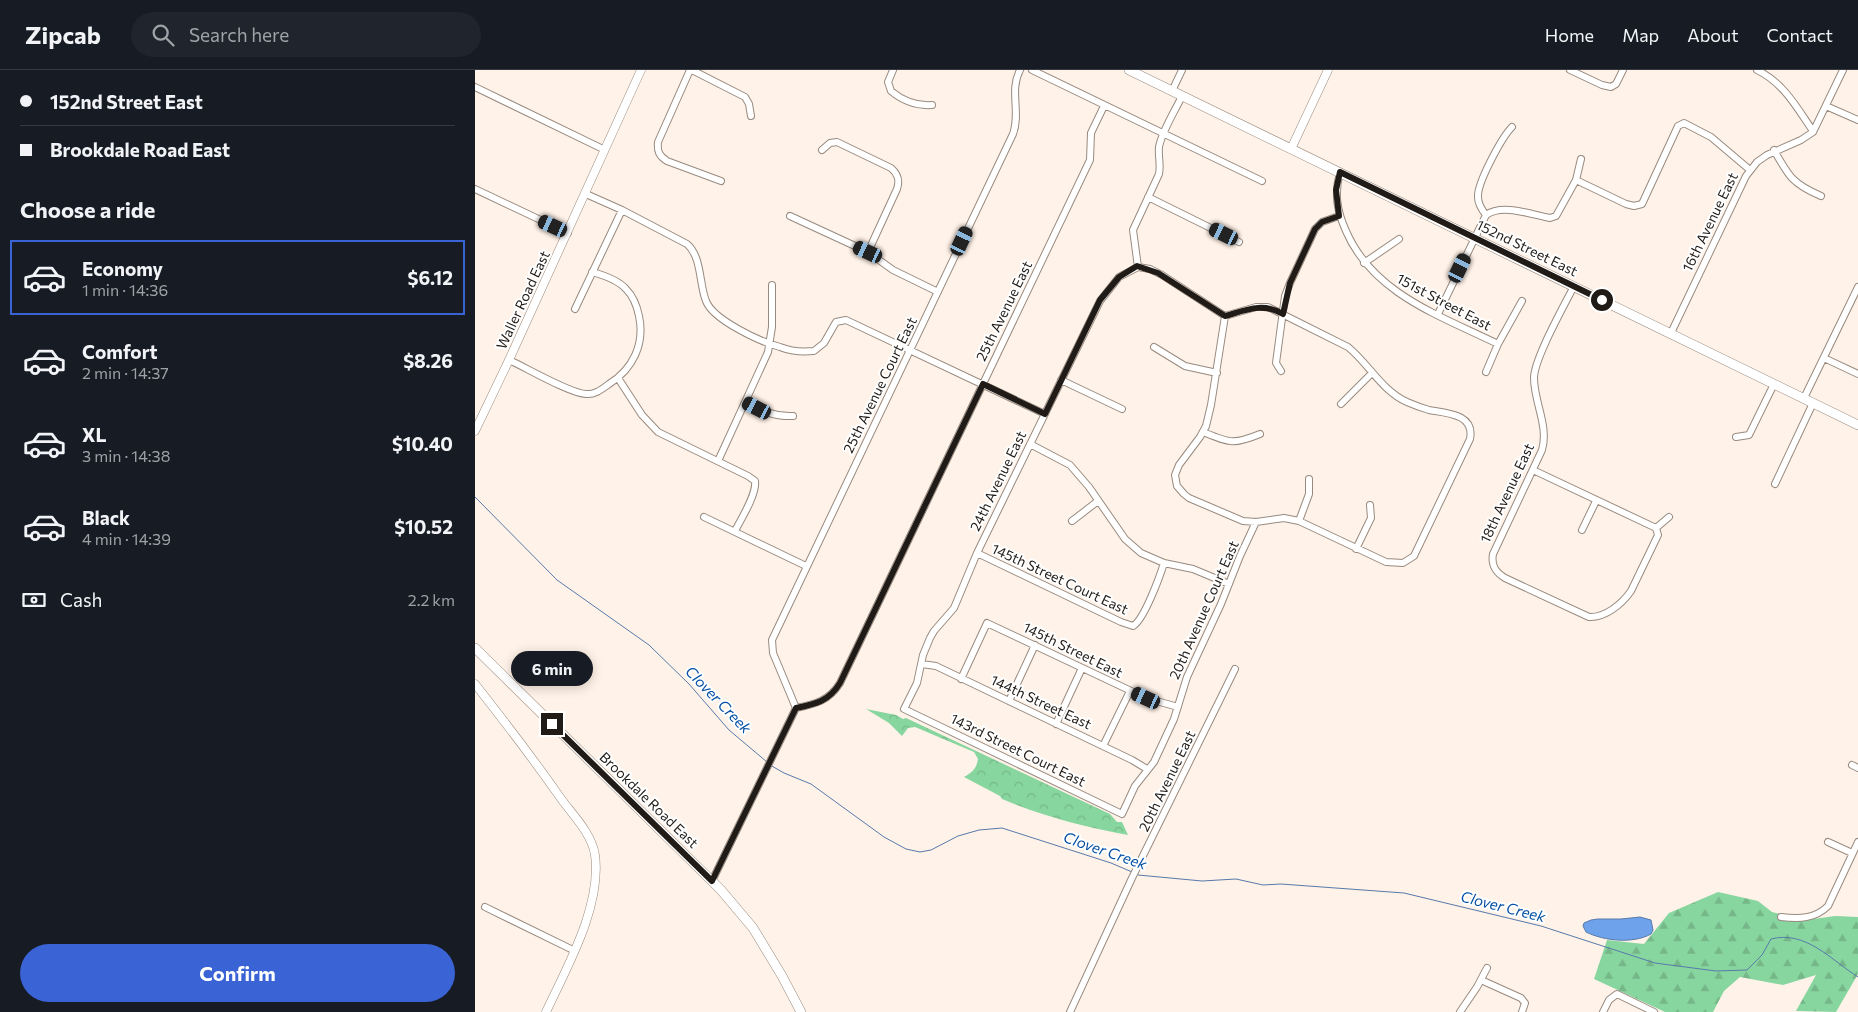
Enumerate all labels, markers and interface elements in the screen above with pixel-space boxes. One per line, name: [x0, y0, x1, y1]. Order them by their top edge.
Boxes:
search box: [131, 12, 481, 57]
text: Zipcab: [25, 20, 101, 49]
icon: search: [149, 21, 177, 49]
text: Search here: [189, 23, 289, 46]
text: Home: [1545, 24, 1594, 46]
text: Map: [1622, 24, 1659, 46]
text: About: [1687, 24, 1739, 46]
text: Contact: [1767, 24, 1833, 46]
text: 152nd Street East: [50, 90, 203, 113]
text: Brookdale Road East: [50, 138, 230, 161]
street label: 16th Avenue East: [1678, 169, 1741, 274]
text: Choose a ride: [20, 196, 155, 223]
car: [536, 213, 569, 239]
street label: 152nd Street East: [1474, 216, 1581, 280]
car: [1207, 221, 1240, 247]
car: [948, 224, 975, 258]
car: [851, 239, 884, 265]
street label: Waller Road East: [492, 248, 553, 352]
car: [1446, 251, 1473, 285]
icon: car: [22, 255, 67, 300]
text: Economy: [82, 257, 163, 280]
street label: 25th Avenue East: [972, 258, 1035, 364]
text: $6.12: [408, 266, 453, 289]
street label: 151st Street East: [1394, 269, 1495, 334]
text: 1 min · 14:36: [82, 280, 168, 299]
route start: [1591, 289, 1613, 311]
street label: 25th Avenue Court East: [839, 314, 920, 456]
icon: car: [22, 338, 67, 383]
text: Comfort: [82, 340, 158, 363]
text: $8.26: [403, 349, 453, 372]
text: 2 min · 14:37: [82, 363, 169, 382]
car: [740, 395, 773, 421]
icon: car: [22, 421, 67, 466]
text: XL: [82, 423, 107, 446]
street label: 24th Avenue East: [966, 428, 1029, 534]
text: $10.40: [392, 432, 453, 455]
street label: 18th Avenue East: [1476, 440, 1537, 545]
text: 3 min · 14:38: [82, 446, 170, 465]
icon: car: [22, 504, 67, 549]
text: Black: [82, 506, 130, 529]
text: $10.52: [394, 515, 453, 538]
text: 4 min · 14:39: [82, 529, 171, 548]
street label: 20th Avenue Court East: [1165, 538, 1242, 682]
street label: 145th Street Court East: [989, 539, 1131, 618]
icon: cash: [20, 586, 48, 614]
text: Cash: [60, 588, 102, 611]
text: 2.2 km: [408, 590, 455, 609]
street label: 145th Street East: [1021, 618, 1126, 681]
callout: 6 min: [511, 652, 593, 686]
text: 6 min: [532, 659, 572, 678]
water label: Clover Creek: [682, 662, 756, 737]
street label: 144th Street East: [988, 671, 1095, 732]
car: [1129, 685, 1162, 711]
street label: 143rd Street Court East: [948, 709, 1089, 790]
route end: [541, 713, 563, 735]
street label: 20th Avenue East: [1135, 727, 1198, 834]
street label: Brookdale Road East: [596, 748, 702, 851]
water label: Clover Creek: [1061, 827, 1150, 873]
water label: Clover Creek: [1459, 887, 1548, 925]
button: Confirm: [20, 944, 455, 1002]

